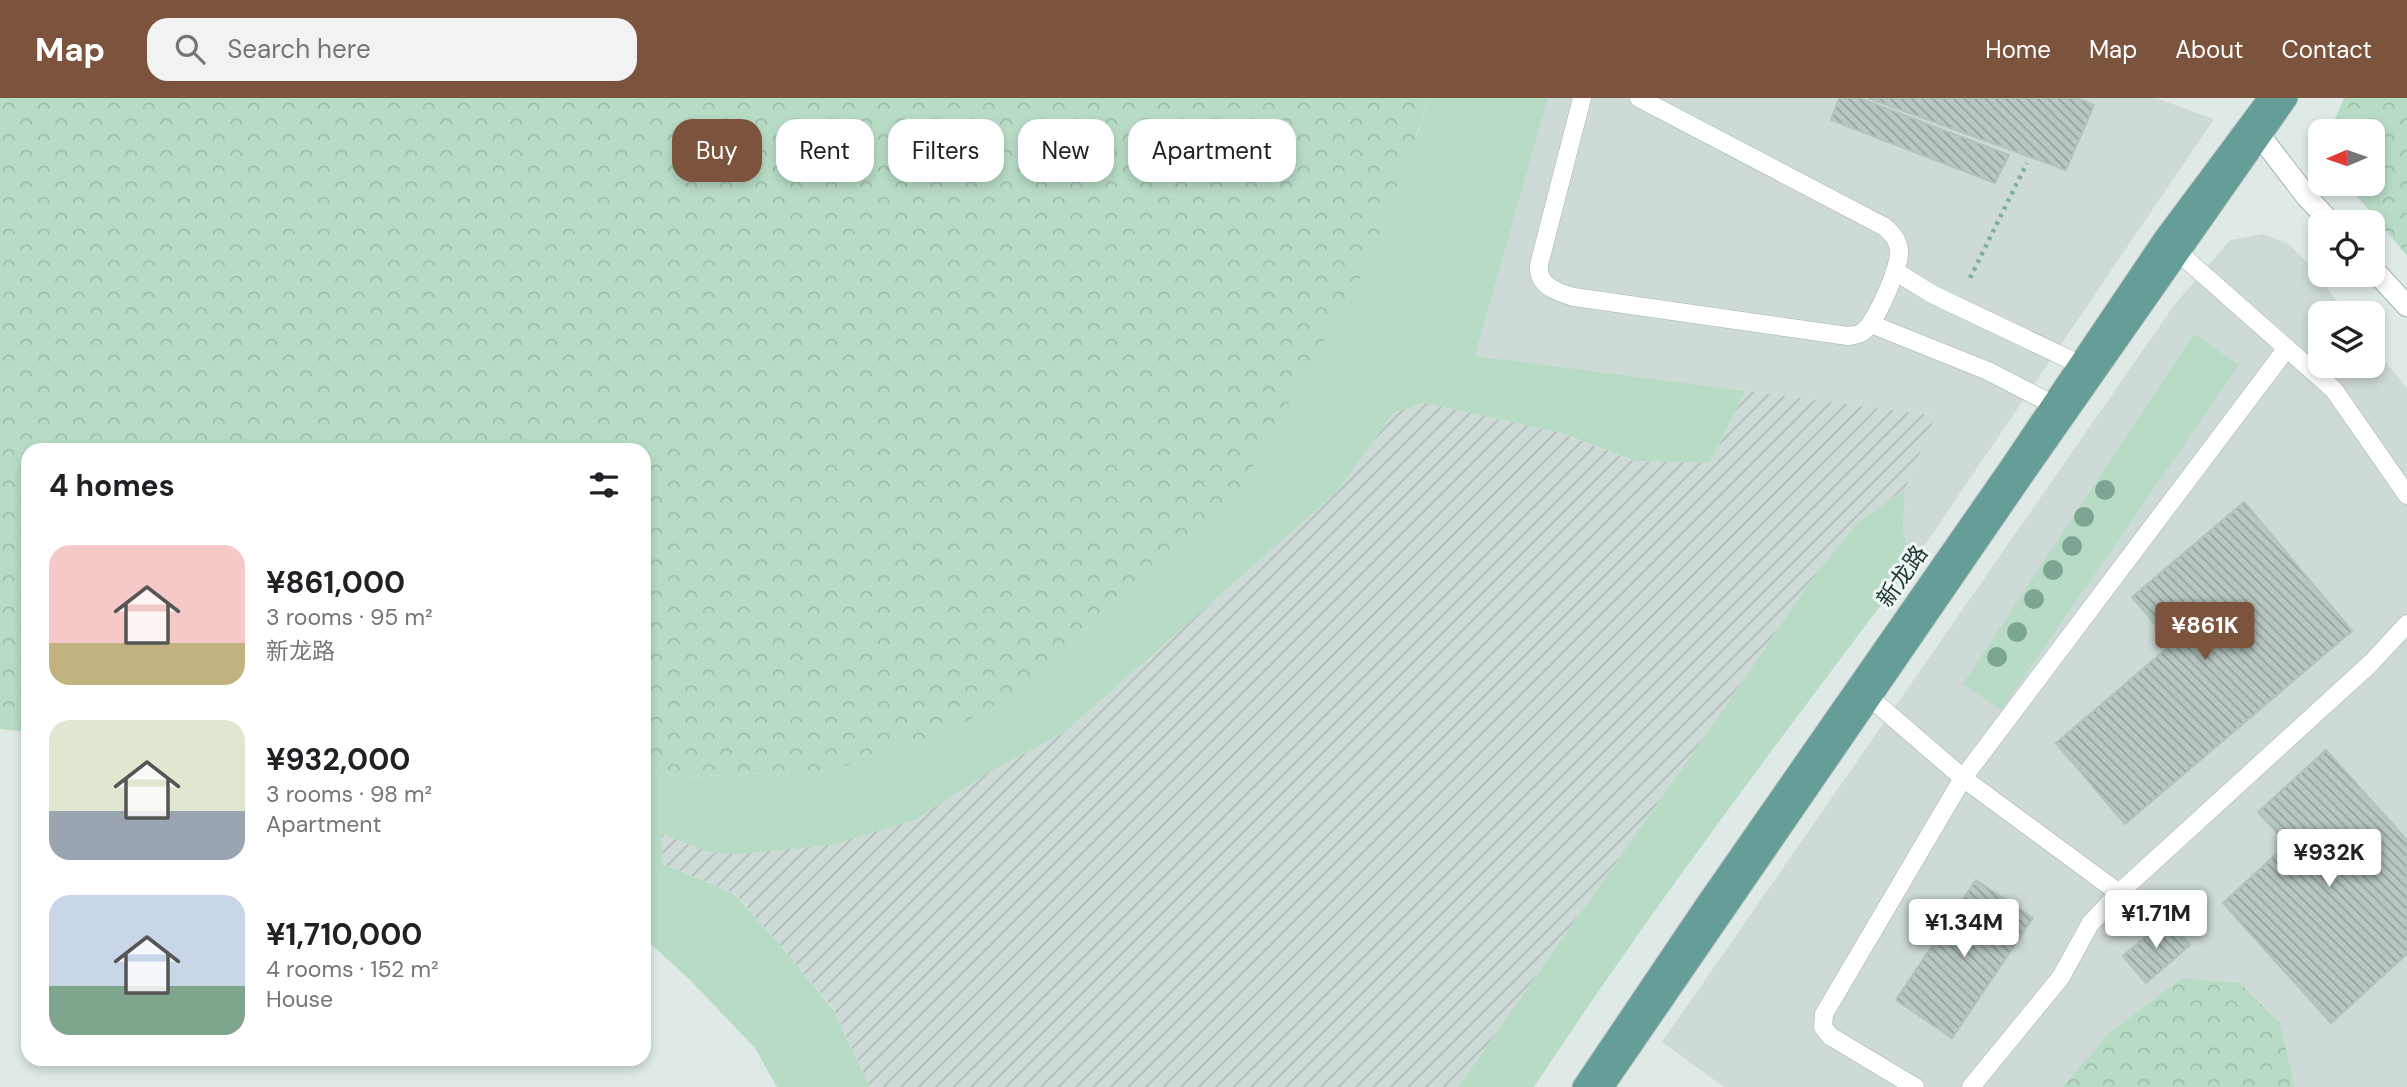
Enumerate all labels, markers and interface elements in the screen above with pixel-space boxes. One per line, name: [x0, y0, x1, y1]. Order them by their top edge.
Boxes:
search box: [147, 18, 637, 81]
text: Map: [35, 28, 105, 71]
icon: search: [171, 30, 209, 68]
text: Search here: [227, 32, 371, 66]
text: Home: [1985, 34, 2051, 65]
text: Map: [2089, 34, 2137, 65]
text: About: [2175, 34, 2244, 65]
text: Contact: [2282, 34, 2372, 65]
chip: Buy: [672, 119, 762, 182]
chip: Rent: [776, 119, 874, 182]
chip: Filters: [888, 119, 1004, 182]
chip: New: [1018, 119, 1114, 182]
chip: Apartment: [1128, 119, 1296, 182]
north arrow: [2308, 119, 2385, 196]
map controls: [2308, 119, 2385, 378]
button: locate: [2308, 210, 2385, 287]
button: layers: [2308, 301, 2385, 378]
text: 4 homes: [49, 466, 175, 505]
icon: filters: [585, 466, 623, 504]
street label: 新龙路: [1870, 539, 1934, 613]
text: ¥861,000: [266, 563, 405, 602]
icon: home: [105, 573, 189, 657]
text: 3 rooms · 95 m²: [266, 602, 433, 632]
pin: ¥861K: [2156, 602, 2254, 662]
text: ¥861K: [2171, 610, 2239, 640]
text: 新龙路: [266, 636, 335, 666]
text: ¥932,000: [266, 740, 410, 779]
icon: home: [105, 748, 189, 832]
text: 3 rooms · 98 m²: [266, 779, 432, 809]
text: Apartment: [266, 809, 381, 839]
pin: ¥932K: [2280, 830, 2378, 889]
text: ¥932K: [2293, 837, 2365, 867]
pin: ¥1.71M: [2099, 890, 2213, 950]
text: ¥1.71M: [2121, 898, 2191, 928]
pin: ¥1.34M: [1907, 900, 2021, 959]
text: ¥1.34M: [1925, 907, 2003, 937]
text: ¥1,710,000: [266, 915, 422, 954]
icon: home: [105, 923, 189, 1007]
text: 4 rooms · 152 m²: [266, 954, 439, 984]
text: House: [266, 984, 333, 1014]

